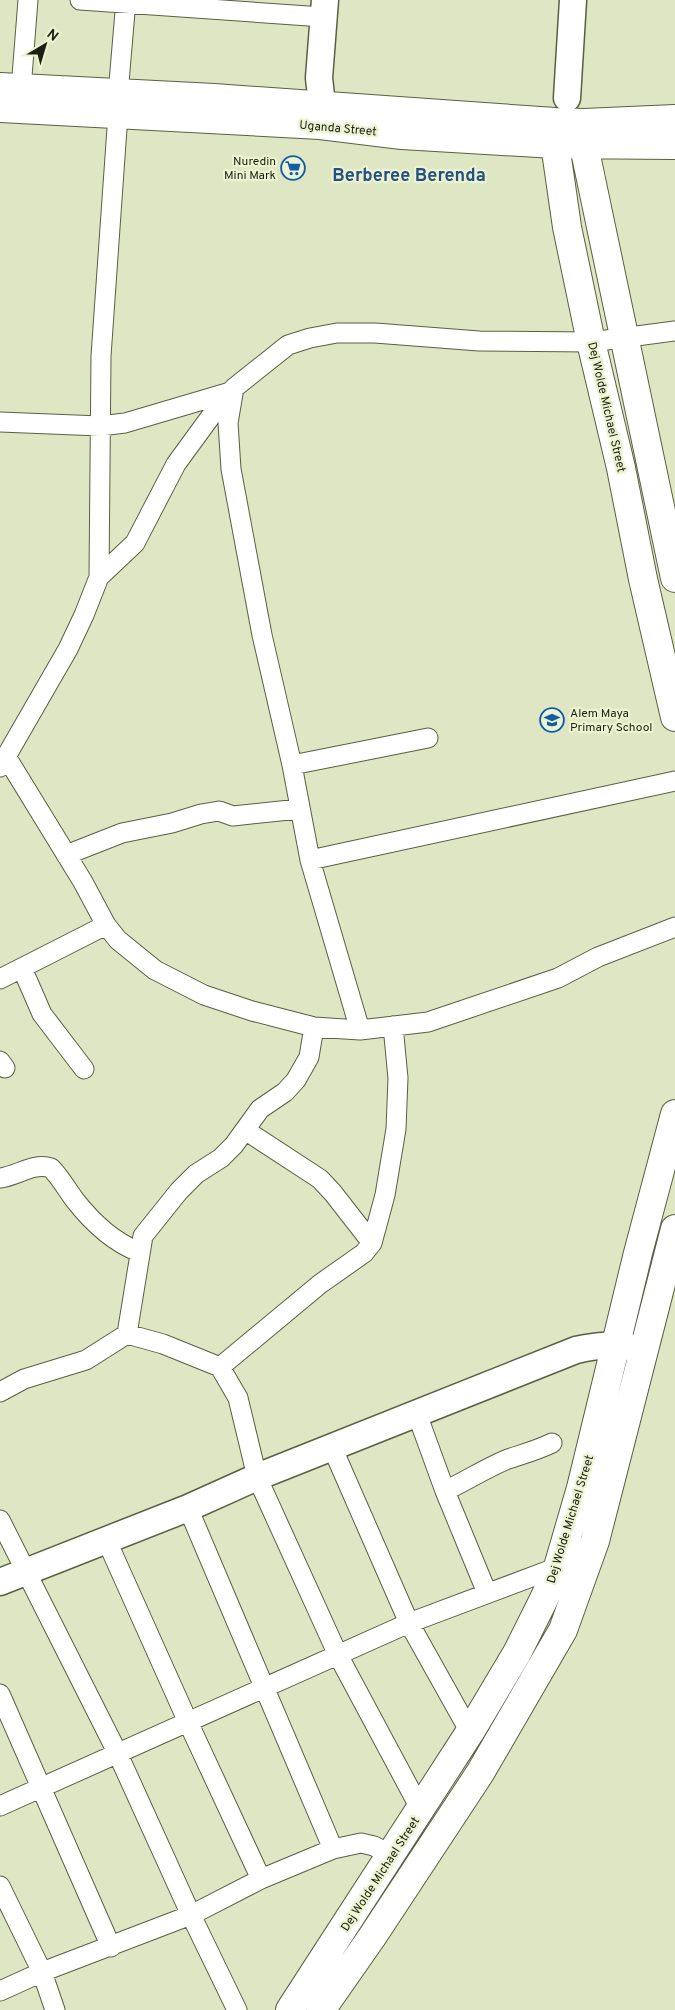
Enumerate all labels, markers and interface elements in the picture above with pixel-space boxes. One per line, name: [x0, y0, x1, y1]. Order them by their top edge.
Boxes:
north arrow: [20, 20, 70, 70]
text: N: [43, 26, 61, 46]
street label: Uganda Street: [299, 118, 377, 140]
place label: Nuredin Mini Mark: [224, 154, 276, 184]
supermarket icon: Nuredin Mini Mark: [280, 155, 306, 181]
district label: Berberee Berenda: [332, 165, 486, 188]
street label: Dej Wolde Michael Street: [583, 340, 629, 474]
place label: Alem Maya Primary School: [570, 706, 653, 736]
school or university icon: Alem Maya Primary School: [539, 707, 565, 733]
street label: Dej Wolde Michael Street: [544, 1453, 598, 1585]
street label: Dej Wolde Michael Street: [338, 1814, 424, 1935]

